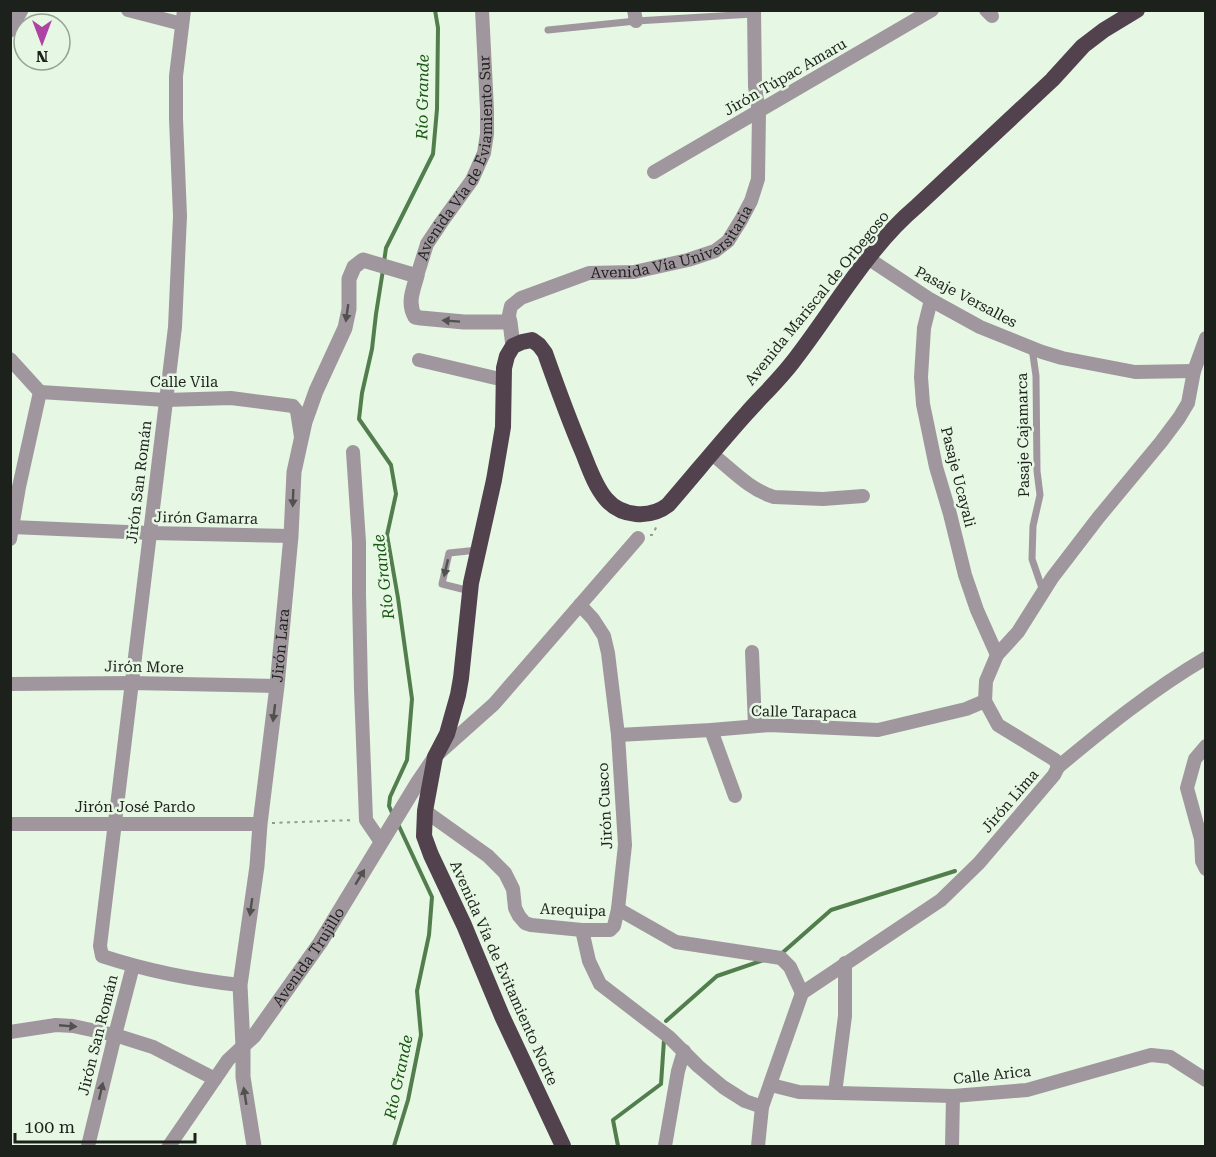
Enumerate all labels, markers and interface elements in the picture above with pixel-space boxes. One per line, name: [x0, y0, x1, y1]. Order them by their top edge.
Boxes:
north arrow: [12, 12, 72, 72]
street label: Jirón Túpac Amaru: [720, 34, 850, 120]
text: N: [36, 47, 48, 66]
water label: Río Grande: [412, 54, 433, 141]
street label: Avenida Vía de Eviamiento Sur: [413, 55, 496, 263]
street label: Avenida Vía Universitaria: [590, 202, 756, 282]
street label: Avenida Mariscal de Orbegoso: [741, 207, 893, 389]
street label: Pasaje Versalles: [912, 263, 1020, 331]
one-way arrow: [343, 303, 352, 322]
one-way arrow: [442, 316, 461, 325]
street label: Pasaje Cajamarca: [1013, 372, 1033, 498]
street label: Calle Vila: [150, 373, 218, 391]
street label: Jirón San Román: [123, 419, 156, 545]
street label: Pasaje Ucayali: [937, 425, 979, 529]
one-way arrow: [288, 488, 297, 507]
street label: Jirón Gamarra: [154, 508, 258, 528]
water label: Río Grande: [369, 533, 398, 622]
one-way arrow: [440, 559, 450, 577]
street label: Jirón Lara: [268, 608, 293, 683]
street label: Jirón More: [104, 657, 184, 677]
street label: Calle Tarapaca: [751, 702, 857, 722]
one-way arrow: [269, 703, 279, 722]
street label: Jirón Cusco: [594, 762, 616, 850]
street label: Jirón Lima: [978, 766, 1042, 836]
street label: Jirón José Pardo: [75, 798, 195, 816]
street label: Avenida Vía de Evitamiento Norte: [446, 858, 562, 1088]
one-way arrow: [354, 869, 365, 885]
one-way arrow: [247, 897, 256, 916]
street label: Arequipa: [540, 900, 606, 920]
street label: Avenida Trujillo: [269, 904, 349, 1010]
street label: Jirón San Román: [74, 972, 122, 1097]
one-way arrow: [59, 1021, 78, 1031]
water label: Río Grande: [380, 1033, 417, 1122]
street label: Calle Arica: [952, 1062, 1032, 1088]
one-way arrow: [97, 1081, 107, 1100]
one-way arrow: [241, 1087, 250, 1106]
scale bar: [15, 1106, 195, 1144]
text: 100 m: [24, 1116, 75, 1137]

